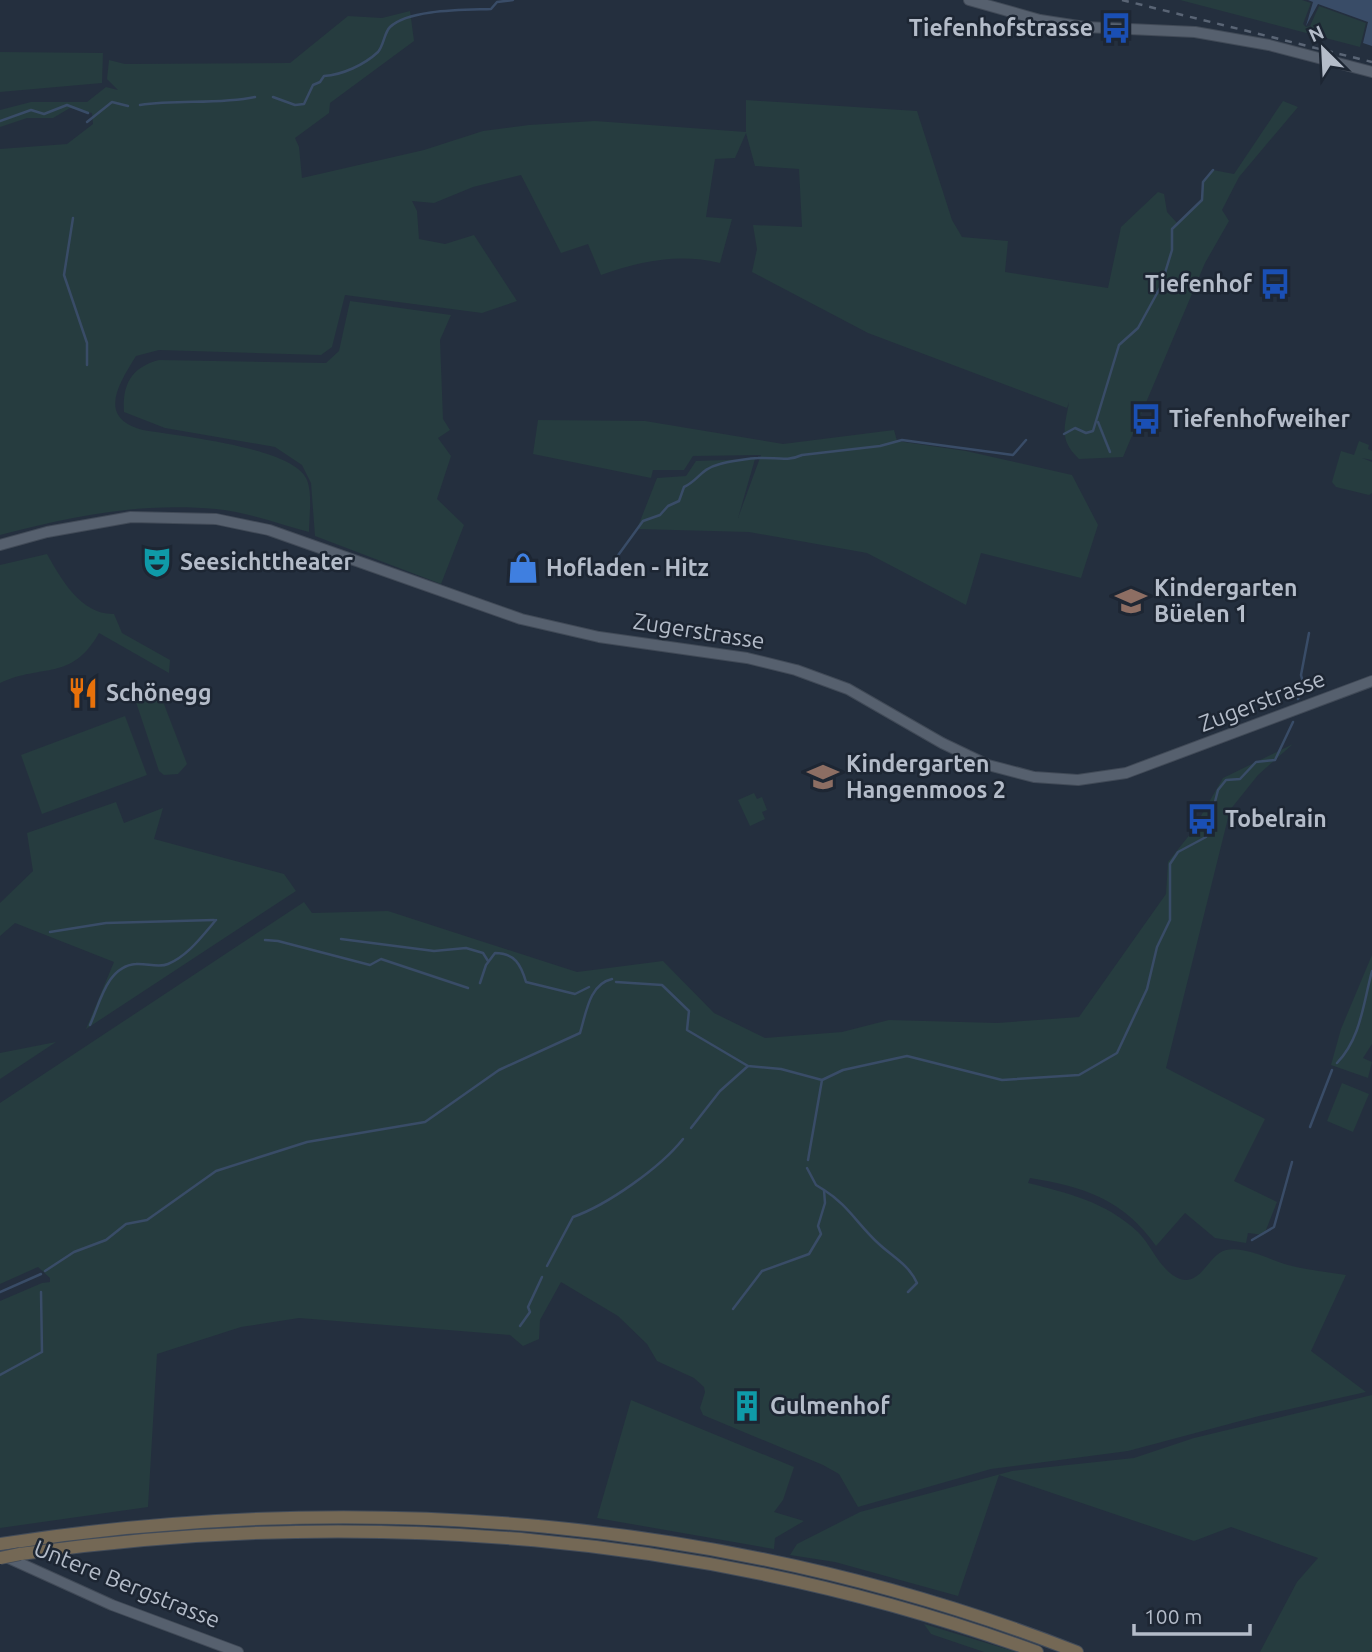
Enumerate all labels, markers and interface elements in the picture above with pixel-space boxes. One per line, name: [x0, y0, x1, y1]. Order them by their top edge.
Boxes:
bus stop icon: Tiefenhofstrasse: [1099, 11, 1133, 45]
north arrow: [1288, 14, 1358, 84]
place label: Tiefenhofstrasse: [909, 15, 1093, 40]
text: N: [1305, 21, 1327, 46]
bus stop icon: Tiefenhof: [1258, 267, 1292, 301]
place label: Tiefenhof: [1145, 271, 1253, 296]
bus stop icon: Tiefenhofweiher: [1129, 402, 1163, 436]
place label: Tiefenhofweiher: [1169, 406, 1351, 431]
theatre icon: Seesichttheater: [140, 545, 174, 579]
place label: Seesichttheater: [180, 549, 353, 574]
shop icon: Hofladen - Hitz: [506, 551, 540, 585]
place label: Hofladen - Hitz: [546, 555, 709, 580]
place label: Kindergarten Büelen 1: [1154, 575, 1297, 626]
school or university icon: Kindergarten Büelen 1: [1114, 584, 1148, 618]
street label: Zugerstrasse: [632, 608, 767, 653]
street label: Zugerstrasse: [1195, 665, 1328, 736]
restaurant icon: Schönegg: [66, 676, 100, 710]
place label: Schönegg: [106, 680, 211, 705]
place label: Kindergarten Hangenmoos 2: [846, 751, 1006, 802]
school or university icon: Kindergarten Hangenmoos 2: [806, 760, 840, 794]
bus stop icon: Tobelrain: [1185, 802, 1219, 836]
place label: Tobelrain: [1225, 806, 1327, 831]
building icon: Gulmenhof: [730, 1389, 764, 1423]
place label: Gulmenhof: [770, 1393, 890, 1418]
street label: Untere Bergstrasse: [30, 1535, 224, 1632]
scale bar: [1134, 1592, 1250, 1636]
text: 100 m: [1144, 1604, 1202, 1628]

